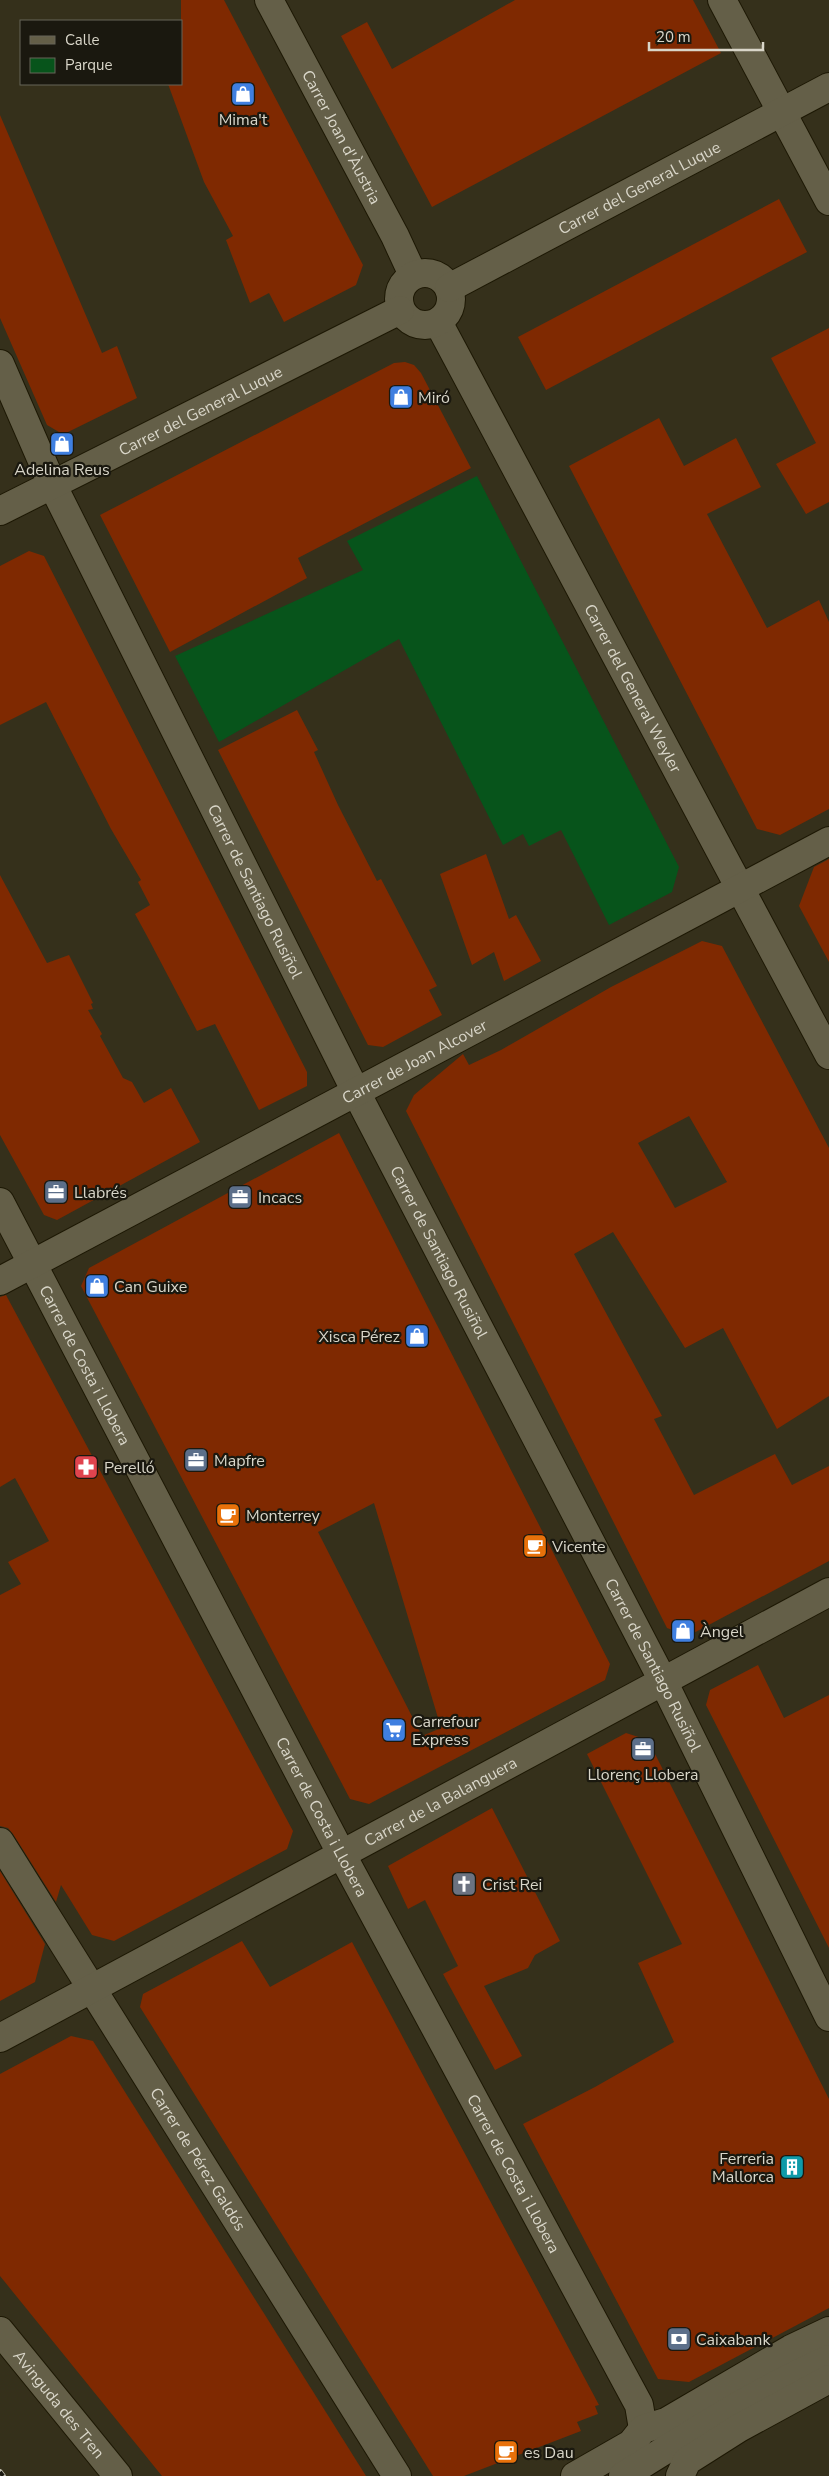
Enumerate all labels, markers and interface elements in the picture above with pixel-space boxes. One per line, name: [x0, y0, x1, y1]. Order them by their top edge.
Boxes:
legend: [20, 20, 182, 85]
scale bar: [649, 20, 763, 52]
text: 20 m: [656, 27, 691, 47]
text: Calle: [65, 30, 100, 50]
text: Parque: [65, 55, 113, 75]
street label: Carrer Joan d'Àustria: [296, 66, 386, 208]
shop icon: Mima't: [230, 81, 256, 107]
place label: Mima't: [219, 109, 268, 131]
street label: Carrer del General Luque: [555, 136, 724, 240]
street label: Carrer del General Luque: [115, 361, 286, 462]
shop icon: Miró: [388, 384, 414, 410]
place label: Miró: [418, 387, 450, 409]
shop icon: Adelina Reus: [49, 431, 75, 457]
place label: Adelina Reus: [14, 459, 110, 481]
street label: Carrer del General Weyler: [578, 600, 687, 777]
street label: Carrer de Santiago Rusiñol: [202, 801, 308, 983]
street label: Carrer de Joan Alcover: [338, 1014, 491, 1110]
street label: Carrer de Santiago Rusiñol: [384, 1162, 493, 1343]
office icon: Llabrés: [43, 1179, 69, 1205]
place label: Llabrés: [74, 1182, 127, 1204]
office icon: Incacs: [227, 1184, 253, 1210]
place label: Incacs: [258, 1187, 302, 1209]
shop icon: Can Guixe: [84, 1273, 110, 1299]
place label: Can Guixe: [114, 1276, 187, 1298]
street label: Carrer de Costa i Llobera: [33, 1282, 135, 1449]
shop icon: Xisca Pérez: [404, 1323, 430, 1349]
place label: Xisca Pérez: [318, 1326, 400, 1348]
office icon: Mapfre: [183, 1447, 209, 1473]
place label: Mapfre: [214, 1450, 265, 1472]
pharmacy icon: Perelló: [73, 1454, 99, 1480]
place label: Perelló: [104, 1457, 155, 1479]
cafe icon: Monterrey: [215, 1502, 241, 1528]
place label: Monterrey: [246, 1505, 320, 1527]
cafe icon: Vicente: [522, 1533, 548, 1559]
place label: Vicente: [551, 1536, 606, 1558]
street label: Carrer de Santiago Rusiñol: [599, 1575, 706, 1756]
shop icon: Àngel: [670, 1618, 696, 1644]
place label: Àngel: [700, 1621, 744, 1643]
place label: Carrefour Express: [412, 1711, 480, 1751]
supermarket icon: Carrefour Express: [381, 1717, 407, 1743]
street label: Carrer de Costa i Llobera: [270, 1733, 373, 1901]
office icon: Llorenç Llobera: [630, 1736, 656, 1762]
street label: Carrer de la Balanguera: [360, 1752, 521, 1852]
place label: Llorenç Llobera: [587, 1764, 699, 1786]
church icon: Crist Rei: [451, 1871, 477, 1897]
place label: Crist Rei: [482, 1874, 542, 1896]
street label: Carrer de Pérez Galdós: [144, 2084, 251, 2235]
street label: Carrer de Costa i Llobera: [461, 2090, 565, 2257]
place label: Ferreria Mallorca: [712, 2148, 774, 2188]
building icon: Ferreria Mallorca: [779, 2154, 805, 2180]
bank icon: Caixabank: [666, 2326, 692, 2352]
place label: Caixabank: [696, 2329, 771, 2351]
street label: Avinguda des Tren: [8, 2346, 109, 2463]
cafe icon: es Dau: [493, 2439, 519, 2465]
place label: es Dau: [524, 2442, 574, 2464]

